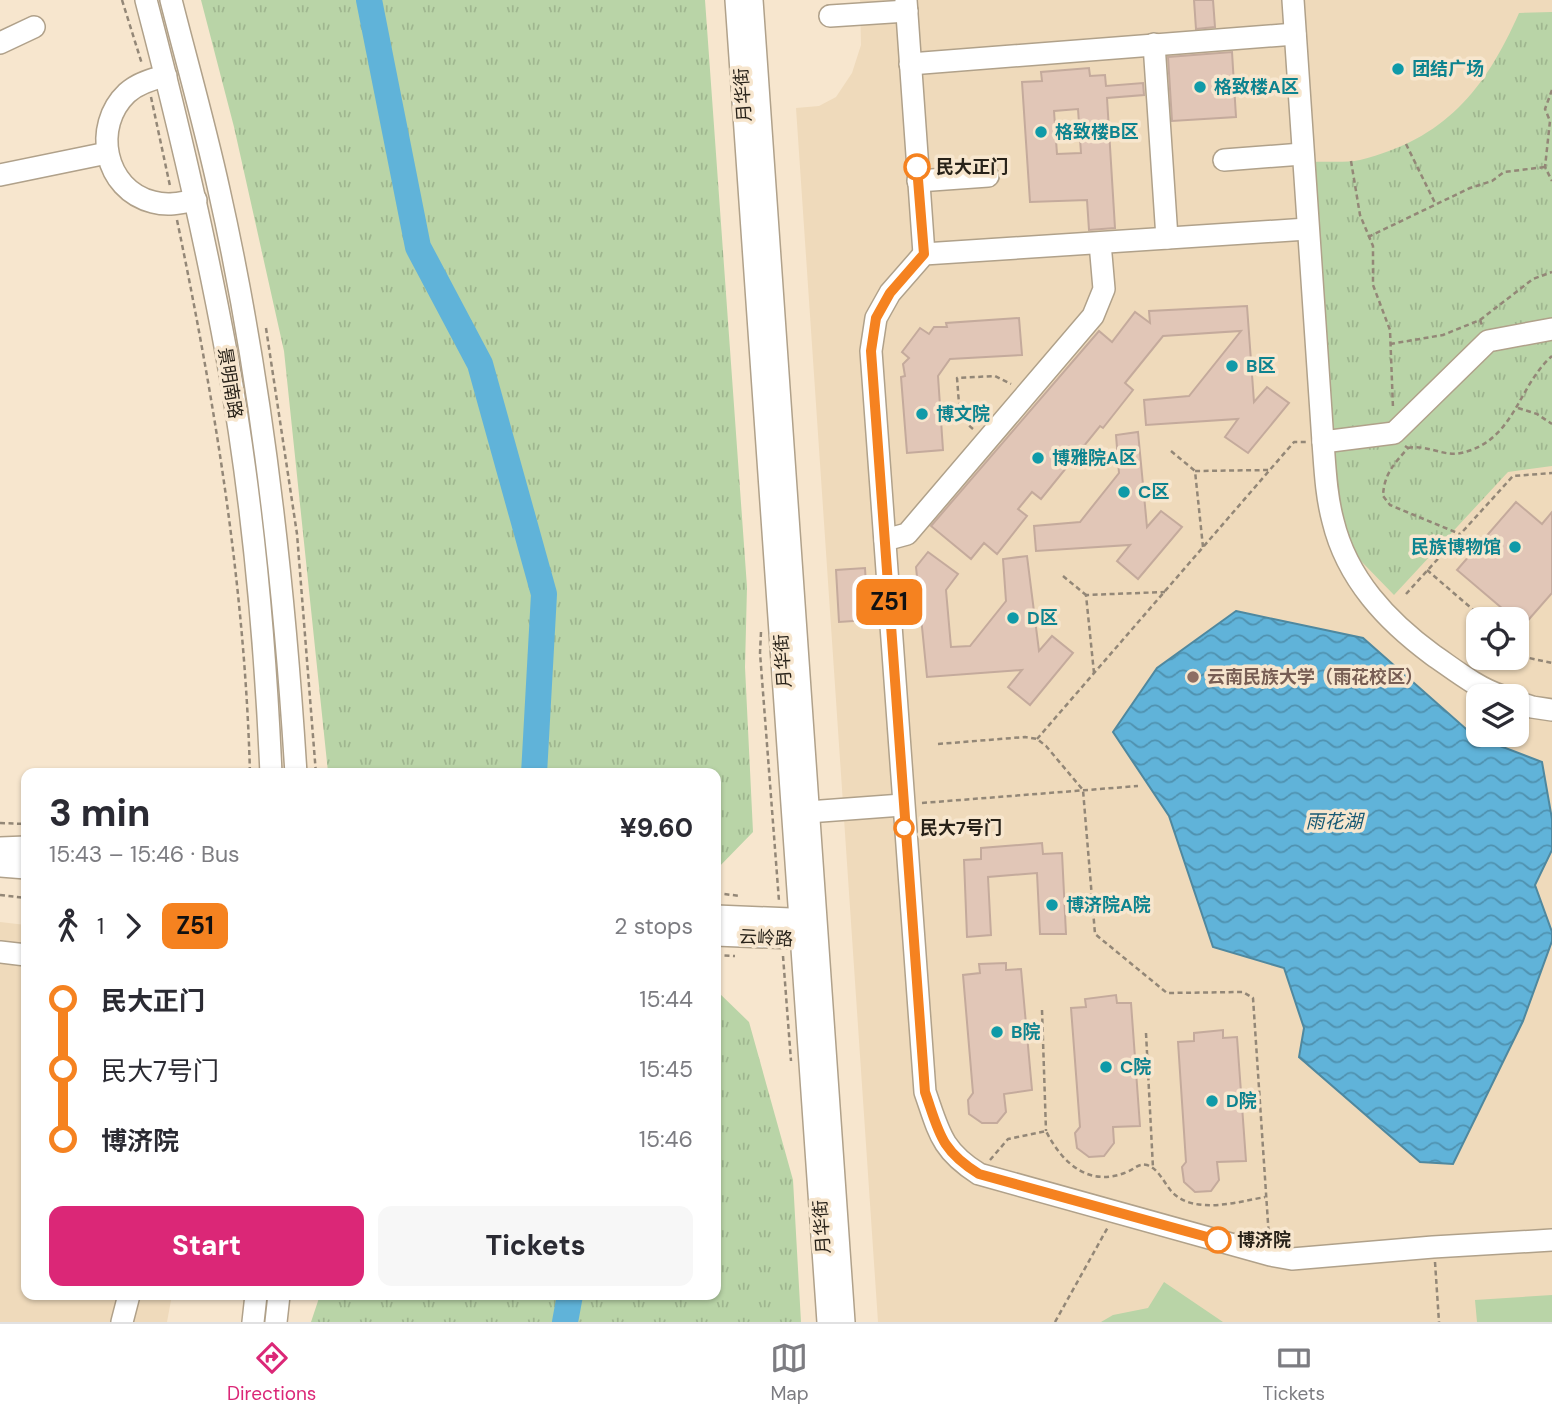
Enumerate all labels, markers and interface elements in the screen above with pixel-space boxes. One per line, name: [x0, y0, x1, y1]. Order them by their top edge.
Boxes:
place label: 团结广场: [1412, 57, 1484, 81]
marker: 团结广场: [1390, 61, 1406, 77]
street label: 月华街: [729, 67, 757, 123]
place label: 格致楼A区: [1214, 75, 1299, 99]
marker: 格致楼A区: [1192, 79, 1208, 95]
place label: 格致楼B区: [1055, 120, 1138, 144]
marker: 格致楼B区: [1033, 124, 1049, 140]
marker: 民大正门: [904, 154, 930, 180]
place label: 民大正门: [936, 155, 1008, 179]
street label: 景明南路: [213, 346, 247, 420]
place label: B区: [1246, 354, 1275, 378]
marker: B区: [1224, 358, 1240, 374]
place label: 博文院: [936, 402, 990, 426]
marker: 博文院: [914, 406, 930, 422]
place label: 博雅院A区: [1052, 446, 1137, 470]
marker: 博雅院A区: [1030, 450, 1046, 466]
place label: C区: [1138, 480, 1169, 504]
marker: C区: [1116, 484, 1132, 500]
place label: 民族博物馆: [1411, 535, 1501, 559]
marker: 民族博物馆: [1507, 539, 1523, 555]
line badge: Z51: [849, 579, 929, 625]
text: Z51: [870, 586, 908, 617]
place label: D区: [1027, 606, 1058, 630]
map controls: [1466, 607, 1529, 747]
button: locate: [1466, 607, 1529, 670]
marker: D区: [1005, 610, 1021, 626]
street label: 月华街: [769, 633, 797, 689]
place label: 云南民族大学（雨花校区）: [1207, 665, 1423, 689]
marker: 云南民族大学（雨花校区）: [1185, 669, 1201, 685]
button: layers: [1466, 684, 1529, 747]
text: 3 min: [49, 788, 150, 838]
water label: 雨花湖: [1305, 809, 1365, 834]
text: ¥9.60: [620, 811, 693, 845]
place label: 民大7号门: [920, 816, 1002, 840]
marker: 民大7号门: [894, 818, 914, 838]
text: 15:43 – 15:46 · Bus: [49, 839, 240, 869]
place label: 博济院A院: [1066, 893, 1151, 917]
marker: 博济院A院: [1044, 897, 1060, 913]
icon: walk: [49, 907, 87, 945]
icon: forward: [114, 907, 152, 945]
text: Z51: [176, 910, 214, 941]
text: 1: [97, 911, 104, 941]
text: 2 stops: [614, 911, 693, 941]
street label: 云岭路: [738, 925, 794, 951]
text: 民大正门: [101, 984, 205, 1018]
text: 15:44: [639, 984, 693, 1014]
place label: B院: [1011, 1020, 1040, 1044]
marker: B院: [989, 1024, 1005, 1040]
text: 民大7号门: [101, 1054, 219, 1088]
text: 15:45: [639, 1054, 693, 1084]
place label: C院: [1120, 1055, 1151, 1079]
marker: C院: [1098, 1059, 1114, 1075]
place label: D院: [1226, 1089, 1257, 1113]
marker: D院: [1204, 1093, 1220, 1109]
text: 博济院: [101, 1124, 179, 1158]
text: 15:46: [639, 1124, 693, 1154]
street label: 月华街: [808, 1199, 836, 1255]
button: Start: [49, 1206, 364, 1286]
button: Tickets: [378, 1206, 693, 1286]
marker: 博济院: [1205, 1227, 1231, 1253]
place label: 博济院: [1237, 1228, 1291, 1252]
tab: Directions: [227, 1339, 316, 1406]
tab: Map: [770, 1339, 809, 1406]
tab: Tickets: [1263, 1339, 1325, 1406]

